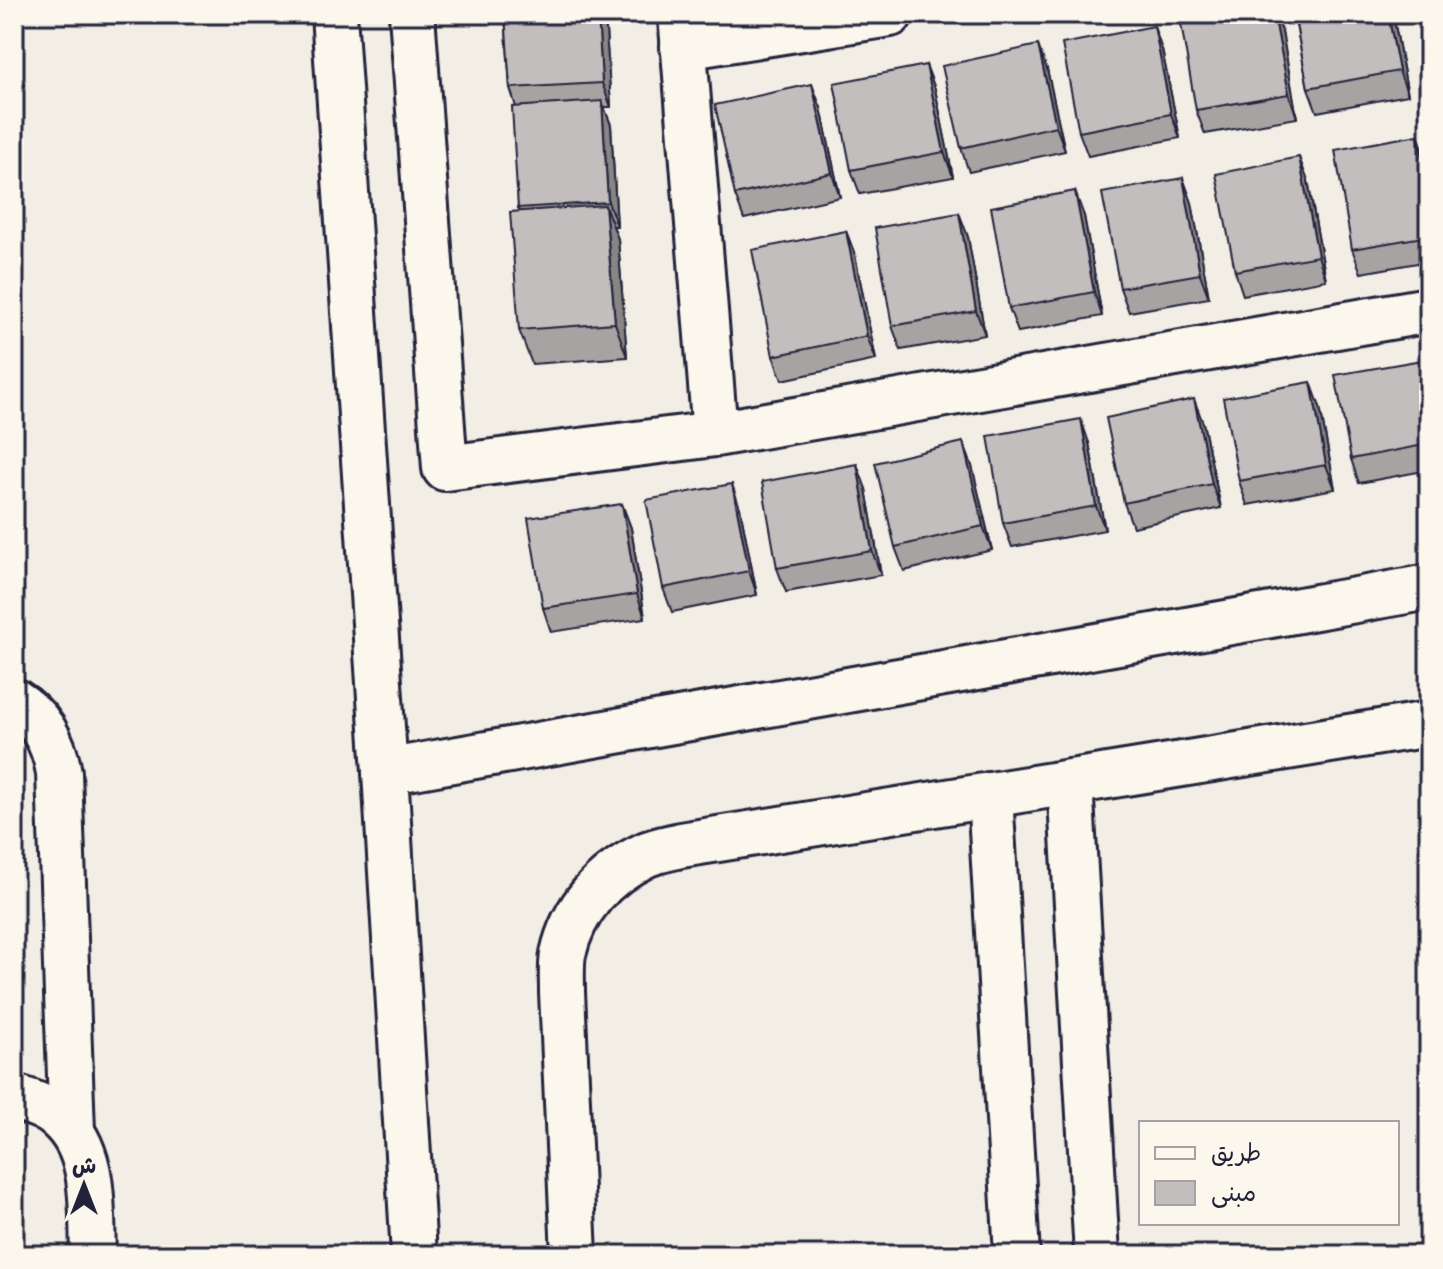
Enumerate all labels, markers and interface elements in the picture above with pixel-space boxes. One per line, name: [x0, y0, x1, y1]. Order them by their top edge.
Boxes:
legend: [1139, 1121, 1399, 1225]
text: طريق: [1211, 1137, 1261, 1169]
north arrow: [44, 1145, 124, 1225]
text: ش: [72, 1151, 96, 1180]
text: مبنى: [1211, 1177, 1256, 1209]

